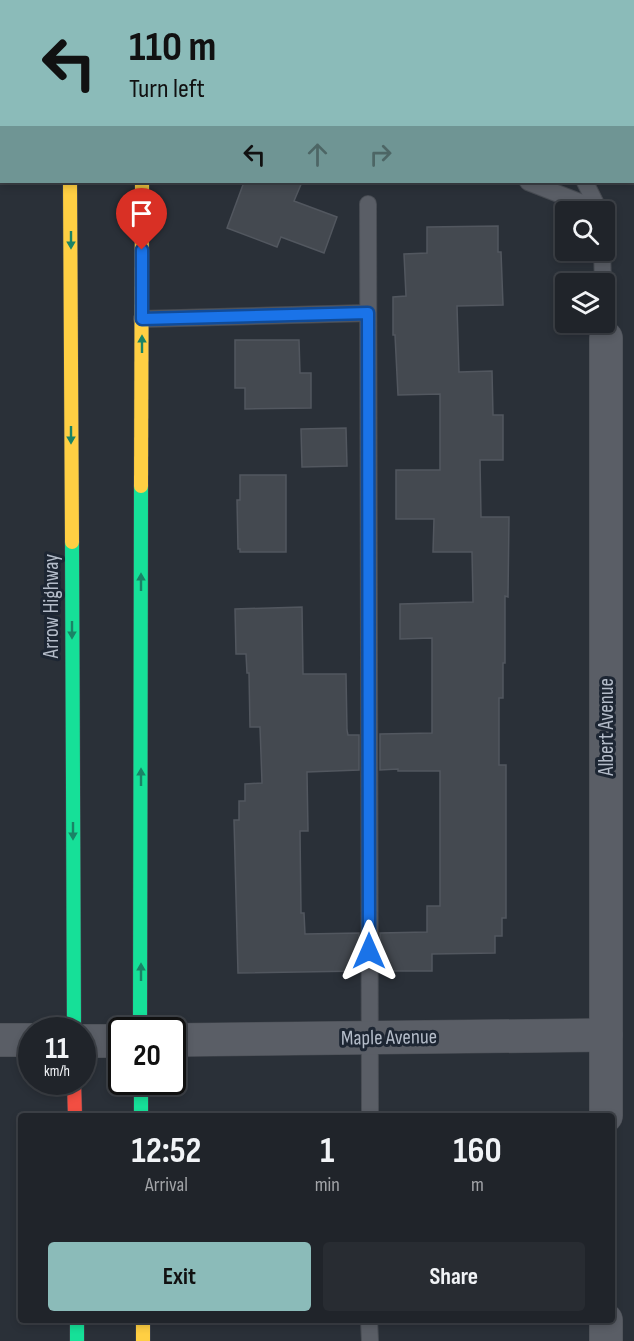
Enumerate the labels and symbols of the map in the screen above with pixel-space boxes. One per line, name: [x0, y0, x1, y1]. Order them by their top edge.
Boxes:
pin: [116, 188, 167, 250]
one-way arrow: [66, 230, 76, 249]
one-way arrow: [137, 334, 147, 353]
one-way arrow: [66, 425, 76, 444]
street label: Arrow Highway: [39, 554, 64, 659]
one-way arrow: [136, 573, 146, 592]
one-way arrow: [67, 620, 77, 639]
street label: Albert Avenue: [594, 678, 619, 777]
one-way arrow: [136, 768, 146, 787]
one-way arrow: [68, 822, 78, 841]
position arrow: [337, 919, 401, 983]
one-way arrow: [136, 963, 145, 982]
speed limit sign: 20: [108, 1017, 186, 1095]
street label: Maple Avenue: [341, 1024, 437, 1051]

